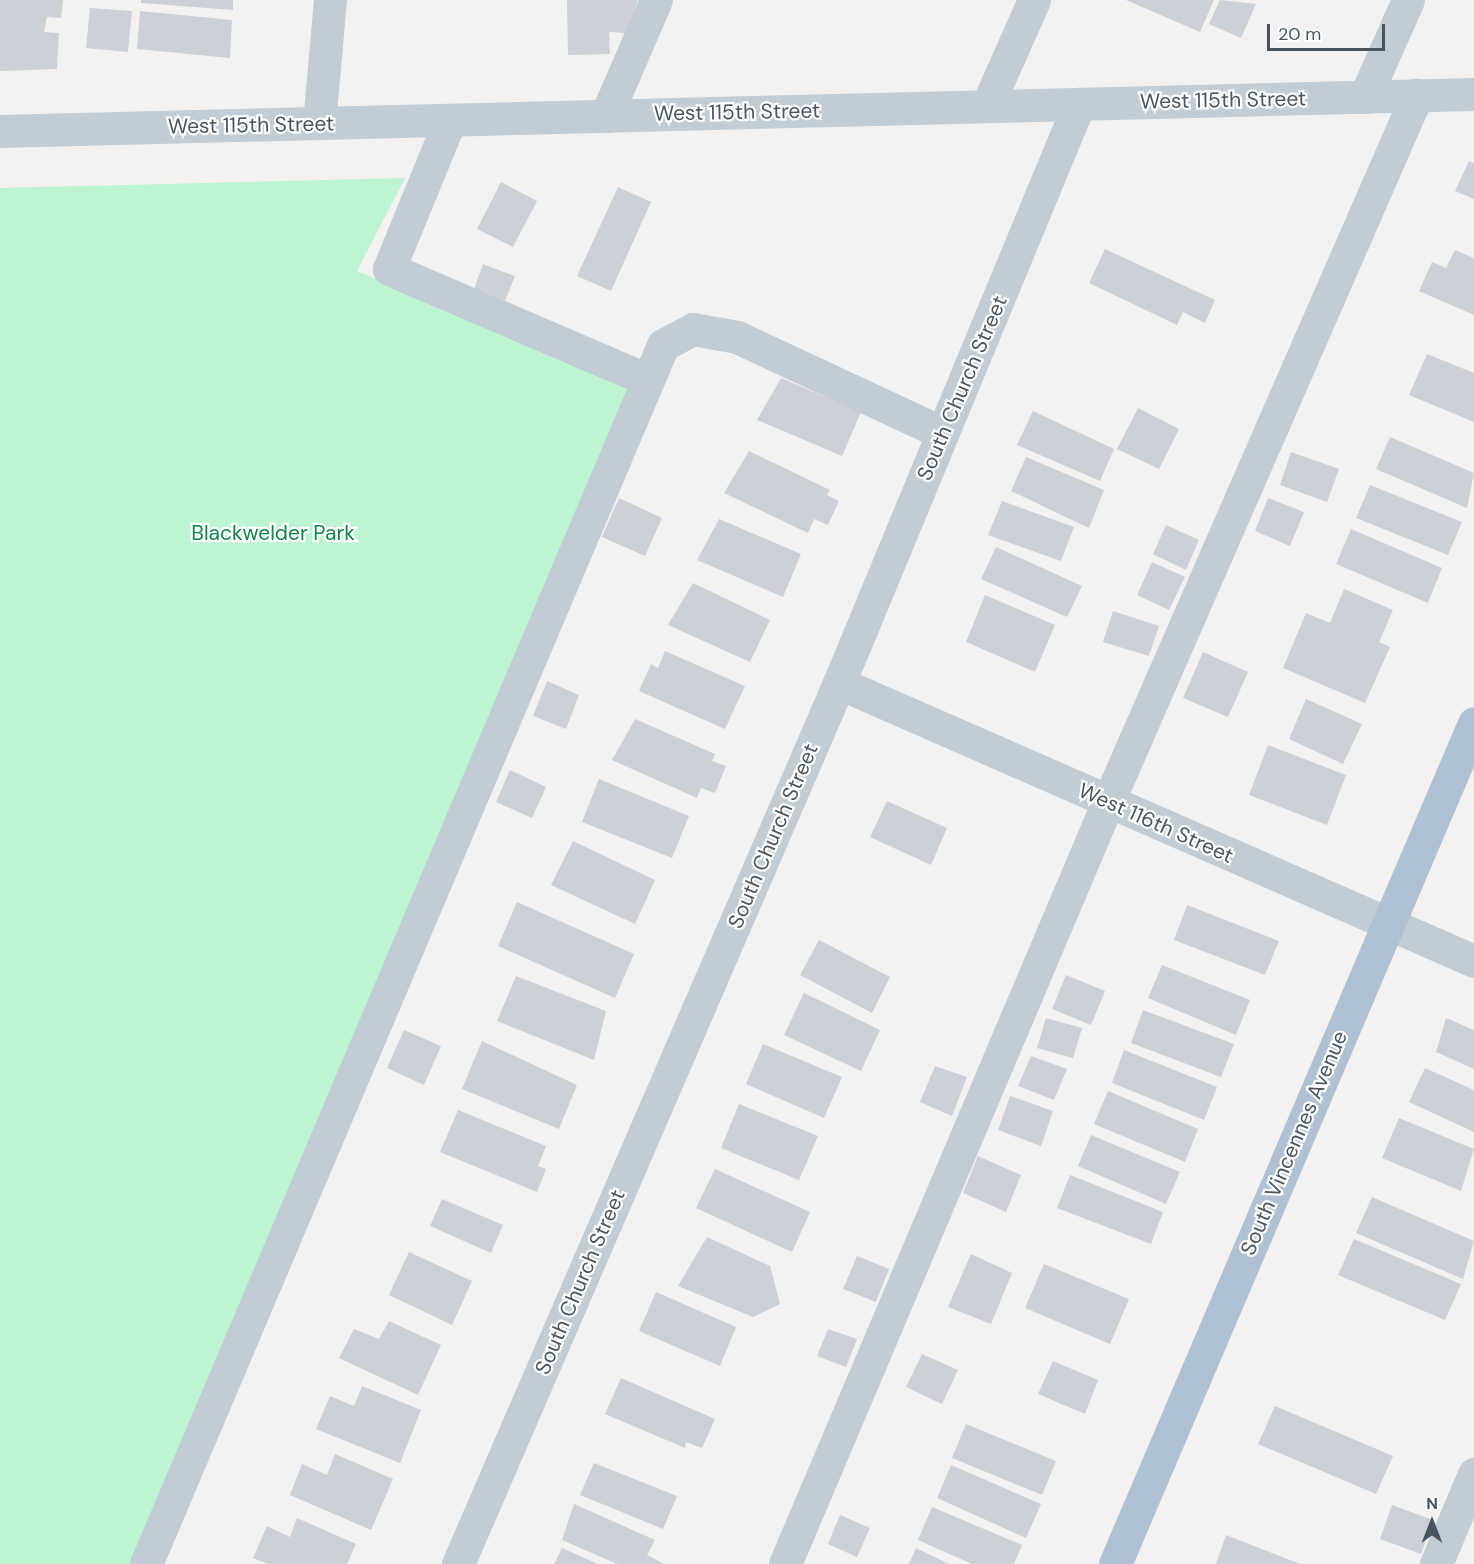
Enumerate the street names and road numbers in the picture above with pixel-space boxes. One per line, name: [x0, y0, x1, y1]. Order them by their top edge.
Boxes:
street label: West 115th Street: [1140, 86, 1306, 114]
street label: West 115th Street: [654, 98, 820, 126]
street label: West 115th Street: [168, 111, 334, 139]
street label: South Church Street: [912, 292, 1012, 484]
street label: South Church Street: [723, 740, 823, 932]
street label: West 116th Street: [1075, 778, 1237, 868]
street label: South Vincennes Avenue: [1235, 1027, 1353, 1259]
street label: South Church Street: [530, 1186, 630, 1378]

